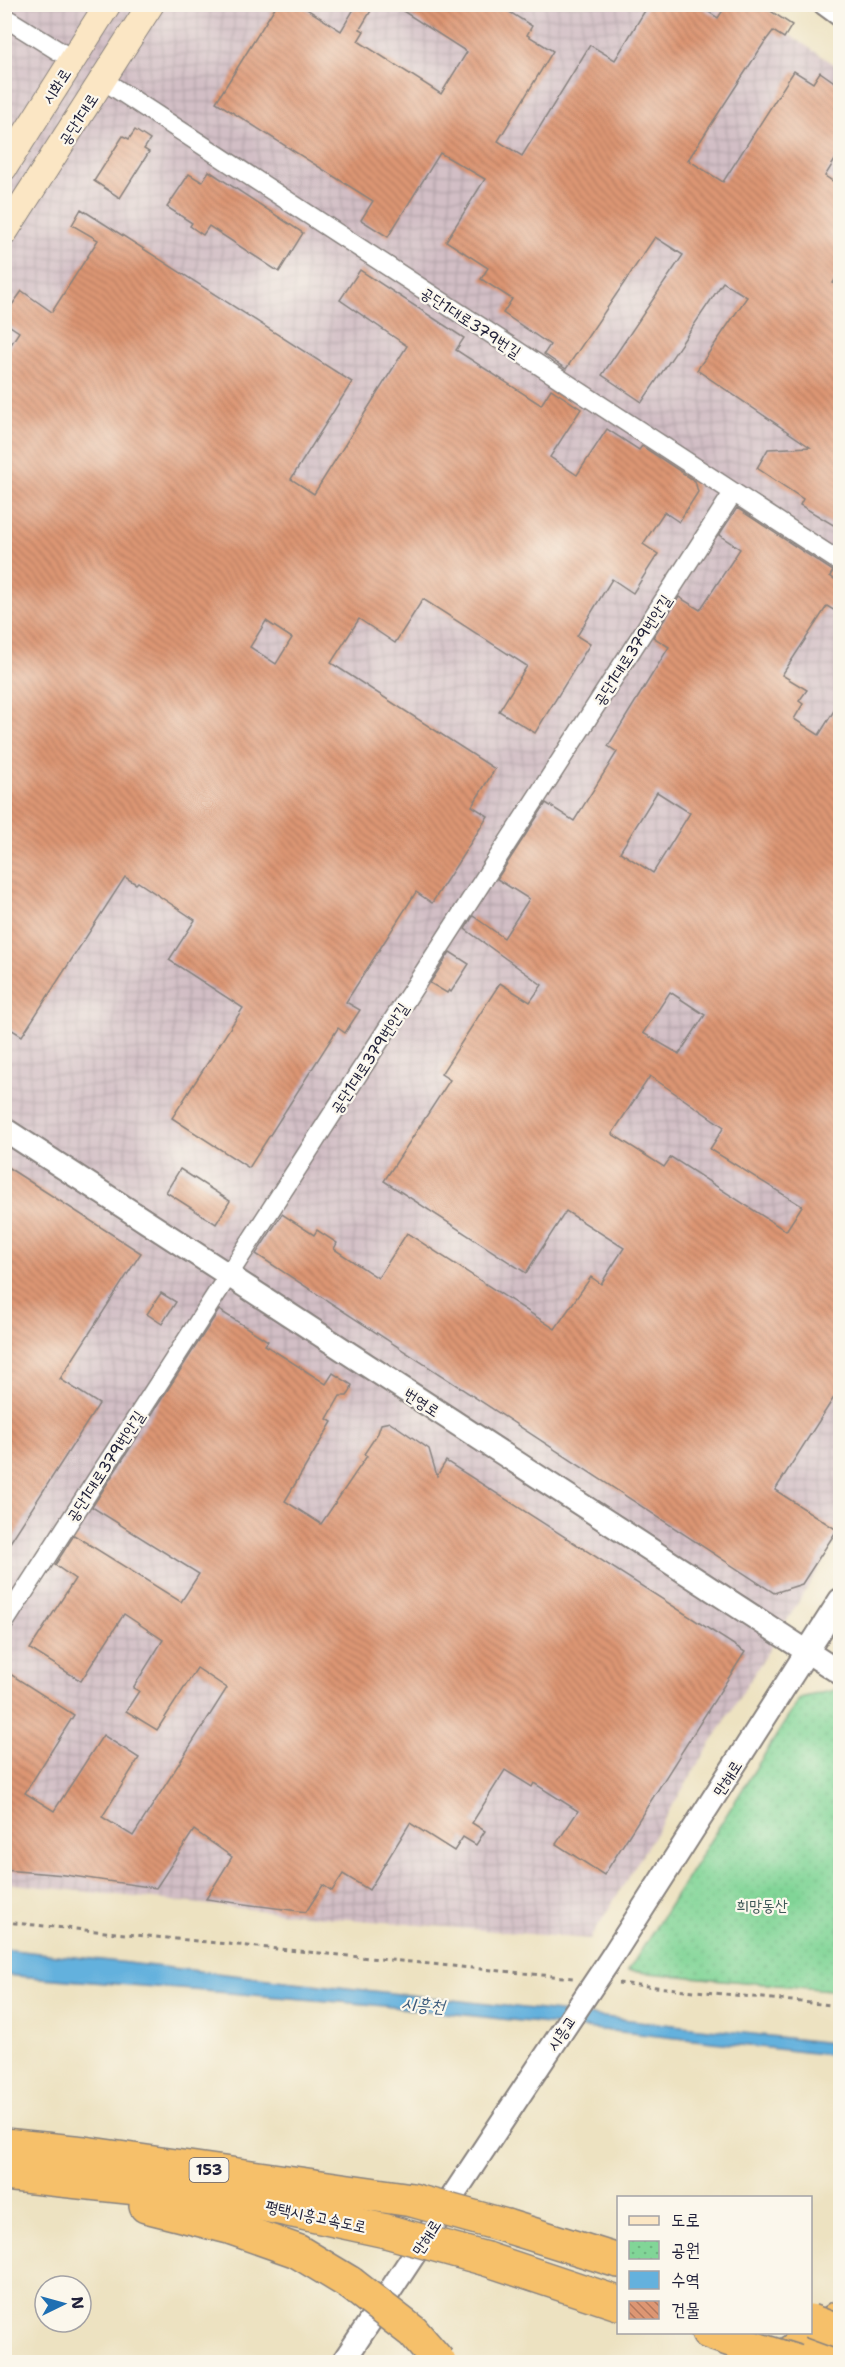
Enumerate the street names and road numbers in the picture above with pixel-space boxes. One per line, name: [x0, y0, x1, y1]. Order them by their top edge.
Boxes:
street label: 시화로: [37, 64, 76, 108]
street label: 공단1대로: [54, 89, 103, 149]
street label: 공단1대로379번길: [417, 282, 525, 363]
street label: 공단1대로379번안길: [589, 591, 676, 710]
street label: 공단1대로379번안길: [326, 999, 413, 1118]
street label: 번영로: [400, 1383, 444, 1422]
street label: 공단1대로379번안길: [62, 1407, 149, 1526]
street label: 만해로: [708, 1756, 747, 1800]
street label: 시흥교: [542, 2011, 581, 2055]
road number: 153: [190, 2158, 228, 2182]
street label: 평택시흥고속도로: [263, 2196, 368, 2237]
street label: 만해로: [407, 2215, 446, 2259]

